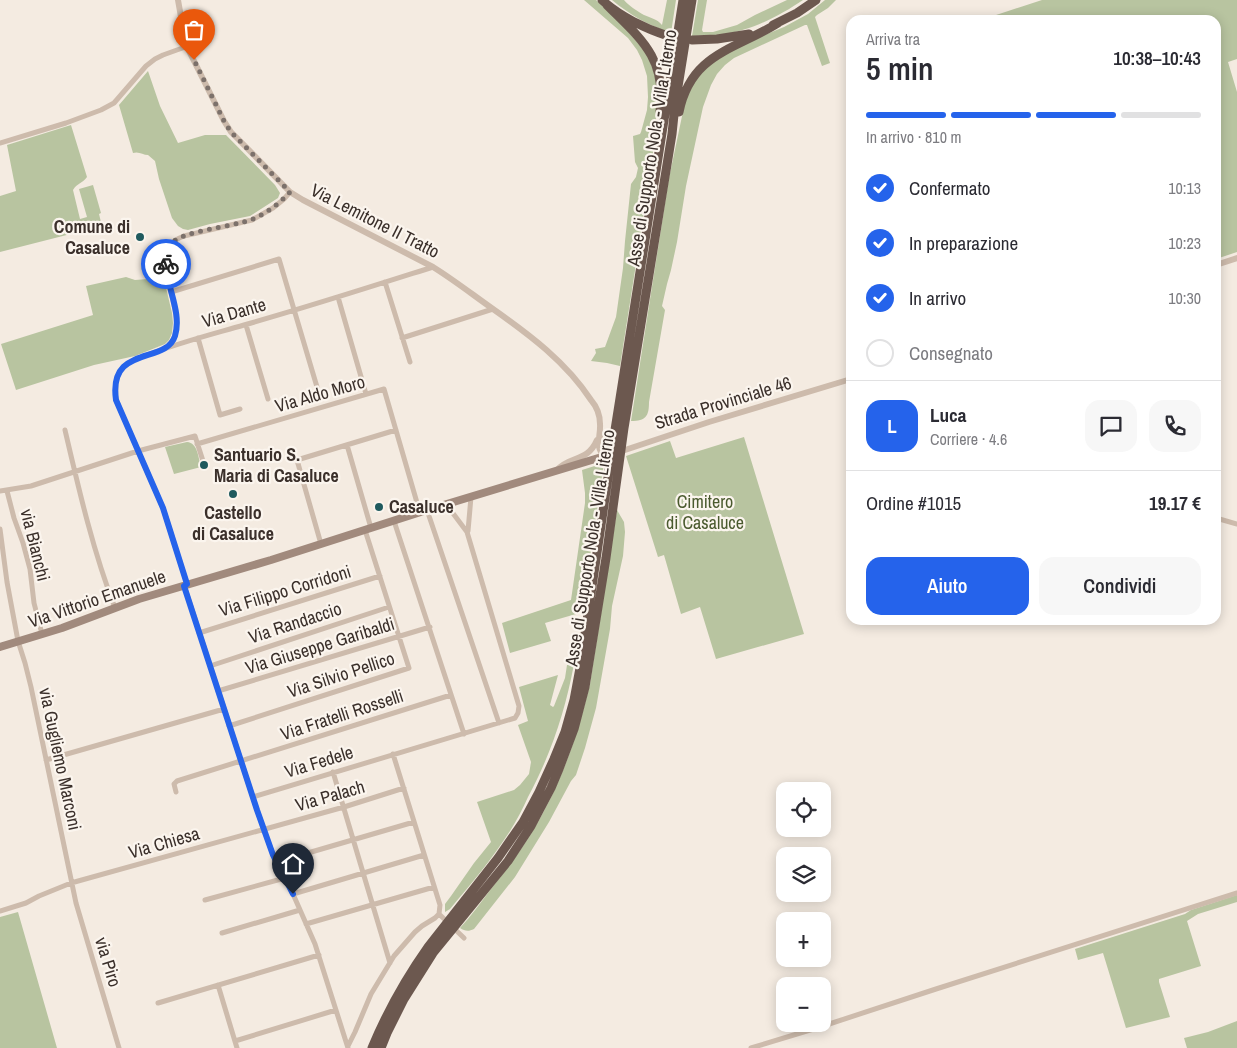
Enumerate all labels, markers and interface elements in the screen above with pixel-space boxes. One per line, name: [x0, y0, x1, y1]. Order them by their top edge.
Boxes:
pin: [173, 9, 215, 60]
icon: bag: [180, 16, 208, 44]
street label: Asse di Supporto Nola - Villa Literno: [620, 28, 683, 269]
text: Arriva tra: [866, 28, 920, 50]
text: 10:38–10:43: [1113, 45, 1201, 71]
text: 5 min: [866, 47, 934, 90]
text: In arrivo · 810 m: [866, 126, 962, 148]
icon: check: [866, 174, 894, 202]
text: Confermato: [909, 175, 990, 201]
street label: Via Lemitone II Tratto: [306, 177, 444, 264]
text: 10:13: [1168, 177, 1201, 199]
place label: Comune di Casaluce: [54, 214, 130, 260]
icon: check: [866, 229, 894, 257]
text: In preparazione: [909, 230, 1018, 256]
marker: Comune di Casaluce: [134, 231, 146, 243]
text: 10:23: [1168, 232, 1201, 254]
courier: [141, 239, 191, 289]
icon: bike: [152, 250, 180, 278]
icon: check: [866, 284, 894, 312]
text: In arrivo: [909, 285, 966, 311]
text: 10:30: [1168, 287, 1201, 309]
street label: Via Dante: [199, 291, 269, 334]
text: Consegnato: [909, 340, 993, 366]
street label: Via Aldo Moro: [272, 369, 368, 418]
street label: Strada Provinciale 46: [651, 370, 794, 435]
button: chat: [1085, 400, 1137, 452]
button: phone: [1149, 400, 1201, 452]
text: Luca: [930, 402, 966, 428]
text: L: [887, 413, 897, 439]
street label: Asse di Supporto Nola - Villa Literno: [558, 428, 621, 669]
text: Corriere · 4.6: [930, 428, 1007, 450]
place label: Santuario S. Maria di Casaluce: [214, 442, 339, 488]
marker: Santuario S. Maria di Casaluce: [198, 459, 210, 471]
marker: Castello di Casaluce: [227, 488, 239, 500]
park label: Cimitero di Casaluce: [666, 489, 744, 535]
text: Ordine #1015: [866, 490, 961, 516]
text: 19.17 €: [1149, 490, 1201, 516]
place label: Casaluce: [389, 494, 454, 519]
place label: Castello di Casaluce: [192, 500, 274, 546]
marker: Casaluce: [373, 501, 385, 513]
street label: via Bianchi: [14, 506, 57, 584]
button: Aiuto: [866, 557, 1029, 615]
button: Condividi: [1039, 557, 1201, 615]
street label: Via Filippo Corridoni: [216, 559, 354, 622]
street label: Via Vittorio Emanuele: [25, 563, 169, 634]
street label: Via Randaccio: [245, 596, 345, 649]
street label: Via Giuseppe Garibaldi: [242, 611, 398, 680]
street label: Via Silvio Pellico: [284, 645, 398, 704]
street label: Via Fratelli Rosselli: [277, 683, 406, 746]
street label: via Gugliemo Marconi: [33, 685, 88, 833]
street label: Via Fedele: [282, 739, 356, 784]
street label: Via Palach: [292, 774, 368, 817]
map controls: [776, 782, 831, 1032]
button: locate: [776, 782, 831, 837]
street label: Via Chiesa: [125, 820, 202, 865]
pin: [272, 843, 314, 894]
button: layers: [776, 847, 831, 902]
icon: home: [279, 850, 307, 878]
button: +: [776, 912, 831, 967]
street label: via Piro: [89, 934, 128, 990]
button: −: [776, 977, 831, 1032]

